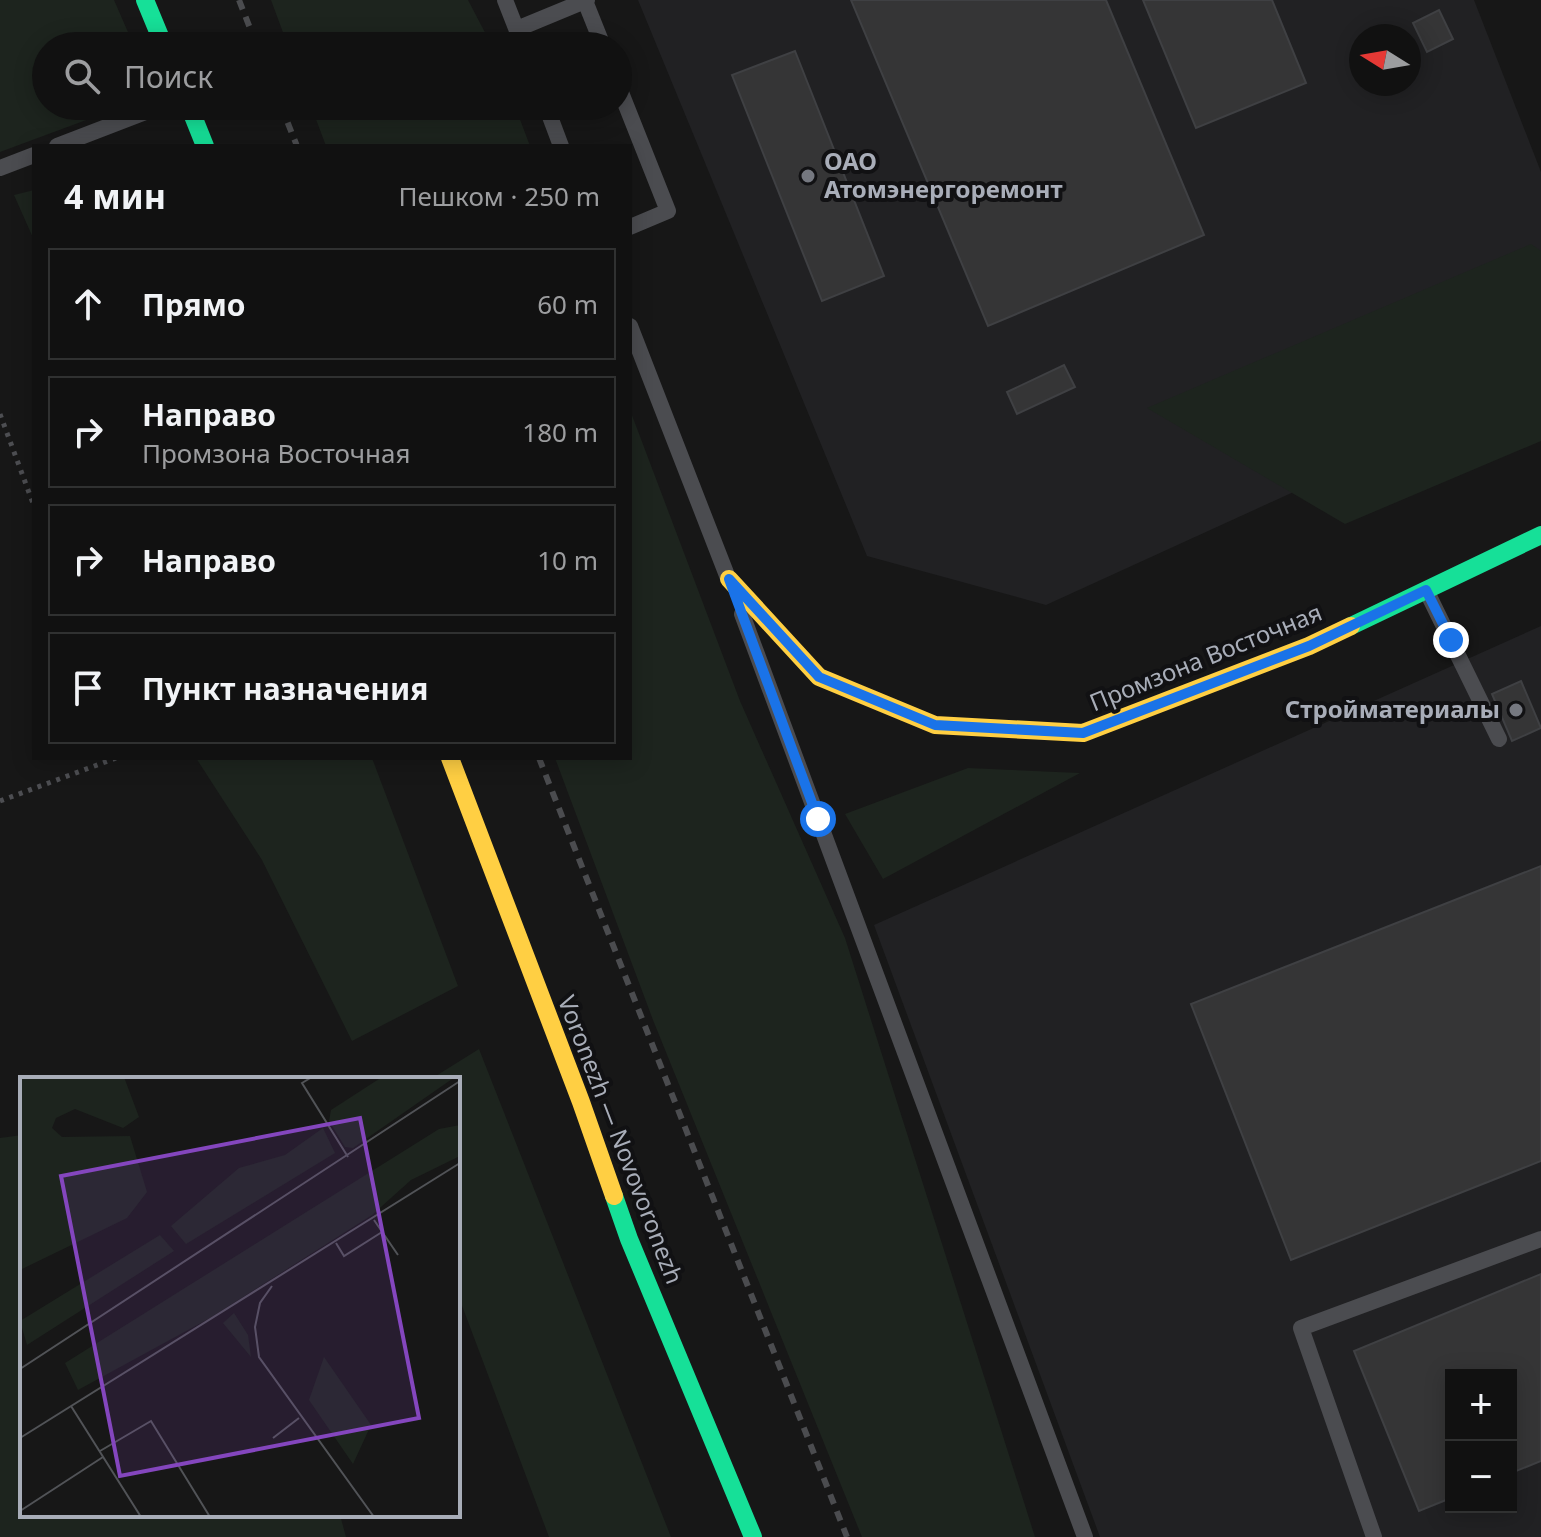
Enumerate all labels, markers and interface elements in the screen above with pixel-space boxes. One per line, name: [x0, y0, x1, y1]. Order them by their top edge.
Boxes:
north arrow: [1349, 24, 1421, 96]
search box: [32, 32, 632, 120]
icon: search: [60, 54, 104, 98]
text: Поиск: [124, 56, 213, 97]
place label: ОАО Атомэнергоремонт: [824, 144, 1063, 205]
marker: ОАО Атомэнергоремонт: [799, 167, 817, 185]
text: 4 мин: [64, 173, 166, 219]
text: Пешком · 250 m: [398, 178, 600, 214]
icon: ahead: [66, 282, 110, 326]
text: Прямо: [142, 284, 246, 325]
text: 60 m: [537, 286, 598, 322]
text: Направо: [142, 394, 276, 435]
icon: right: [66, 410, 110, 454]
text: 180 m: [522, 414, 598, 450]
text: Промзона Восточная: [142, 435, 411, 471]
icon: right: [66, 538, 110, 582]
text: Направо: [142, 540, 276, 581]
text: 10 m: [537, 542, 598, 578]
street label: Промзона Восточная: [1084, 595, 1327, 718]
route end: [1433, 622, 1469, 658]
icon: arrive: [66, 666, 110, 710]
text: Пункт назначения: [142, 668, 428, 709]
place label: Стройматериалы: [1285, 692, 1500, 725]
marker: Стройматериалы: [1507, 701, 1525, 719]
route start: [800, 801, 836, 837]
street label: Voronezh — Novovoronezh: [551, 990, 692, 1288]
inset map: [20, 1077, 460, 1517]
map controls: [1445, 1369, 1517, 1513]
button: +: [1445, 1369, 1517, 1441]
button: −: [1445, 1441, 1517, 1513]

